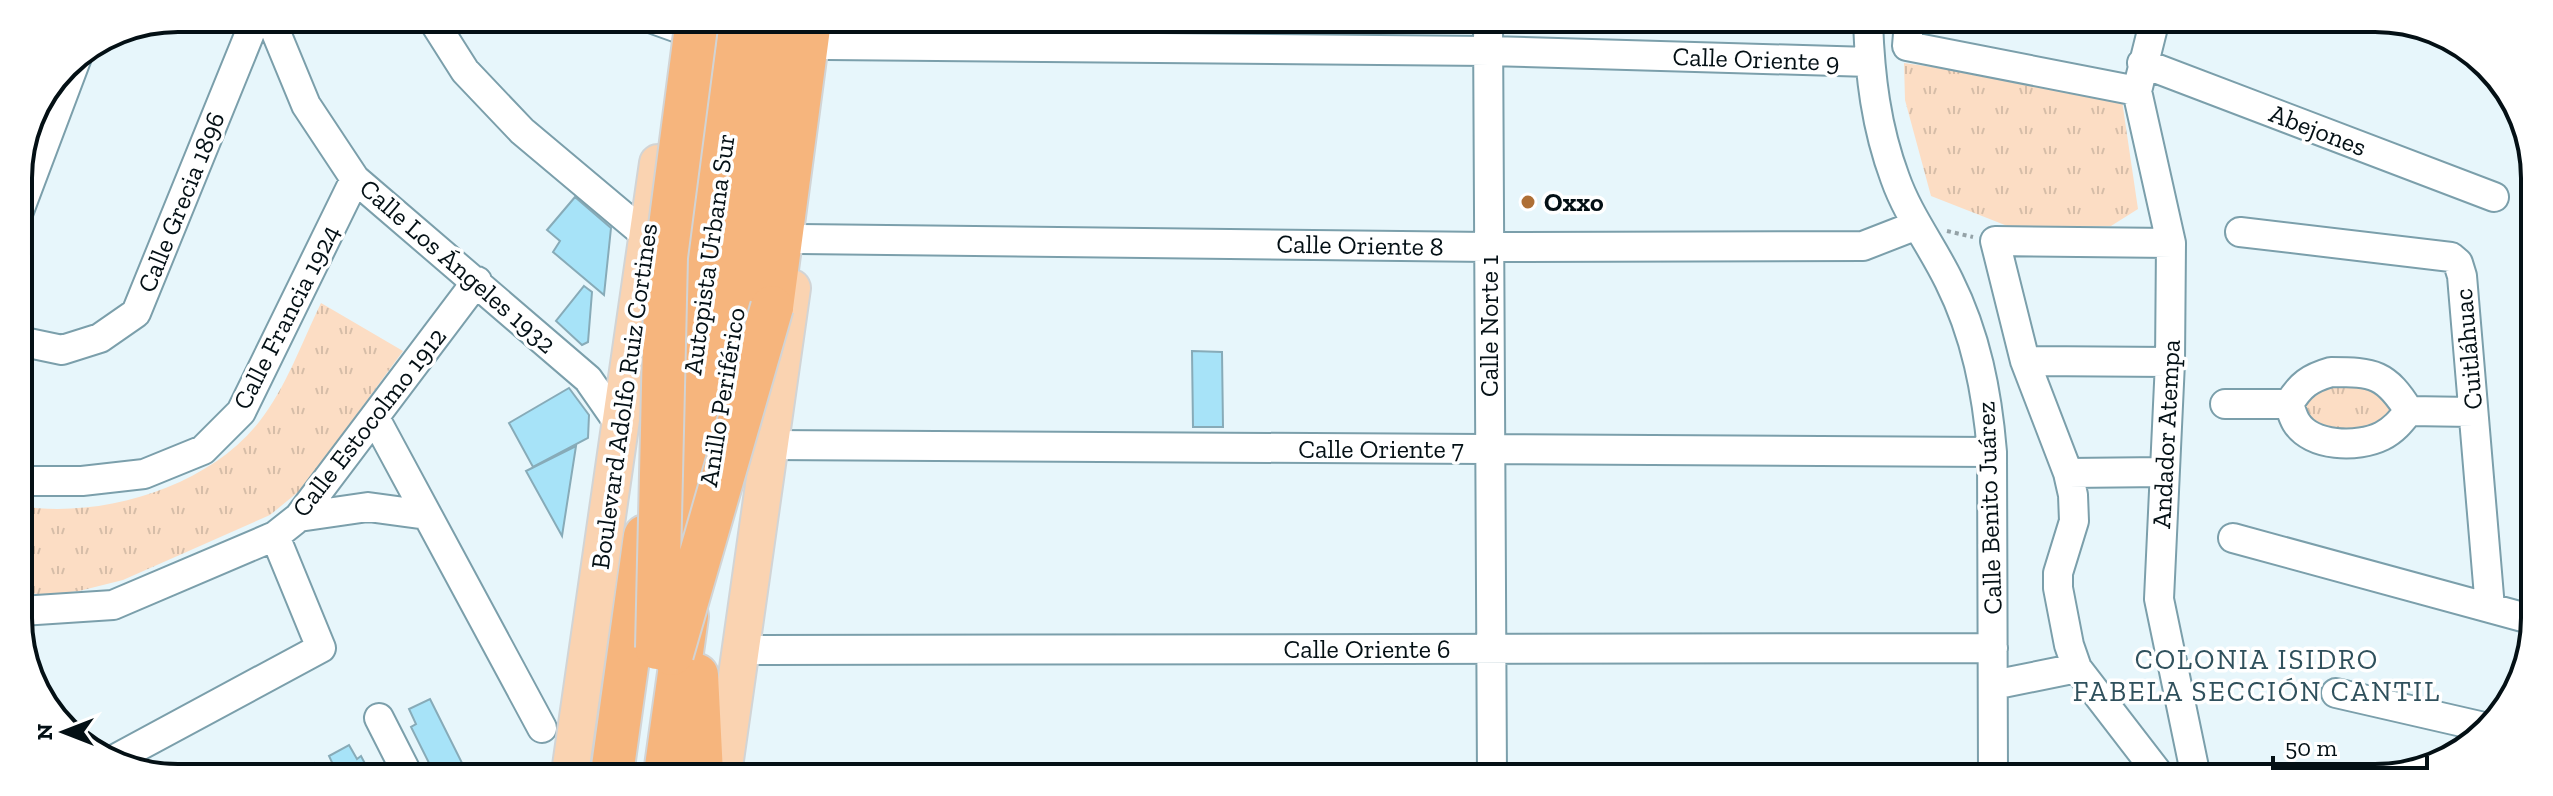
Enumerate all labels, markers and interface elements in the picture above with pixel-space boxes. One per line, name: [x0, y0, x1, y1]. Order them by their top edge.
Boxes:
street label: Calle Oriente 9: [1672, 40, 1840, 78]
street label: Abejones: [2265, 97, 2371, 163]
street label: Calle Grecia 1896: [130, 107, 232, 297]
street label: Autopista Urbana Sur: [676, 131, 742, 377]
street label: Calle Los Ángeles 1932: [353, 172, 563, 360]
place label: Oxxo: [1544, 186, 1604, 218]
marker: Oxxo: [1519, 193, 1537, 211]
street label: Calle Francia 1924: [226, 219, 346, 415]
street label: Boulevard Adolfo Ruiz Cortines: [584, 221, 664, 571]
street label: Calle Oriente 8: [1276, 228, 1444, 262]
street label: Calle Norte 1: [1473, 255, 1505, 397]
street label: Cuitláhuac: [2447, 287, 2489, 411]
street label: Anillo Periférico: [692, 305, 752, 489]
street label: Calle Estocolmo 1912: [285, 321, 453, 523]
street label: Andador Atempa: [2145, 338, 2187, 529]
street label: Calle Benito Juárez: [1969, 401, 2009, 615]
street label: Calle Oriente 7: [1298, 433, 1464, 465]
street label: Calle Oriente 6: [1283, 633, 1451, 665]
district label: COLONIA ISIDRO FABELA SECCIÓN CANTIL: [2073, 643, 2441, 708]
north arrow: [24, 692, 104, 772]
scale bar: [2273, 720, 2427, 770]
text: N: [31, 723, 58, 740]
text: 50 m: [2285, 733, 2338, 762]

